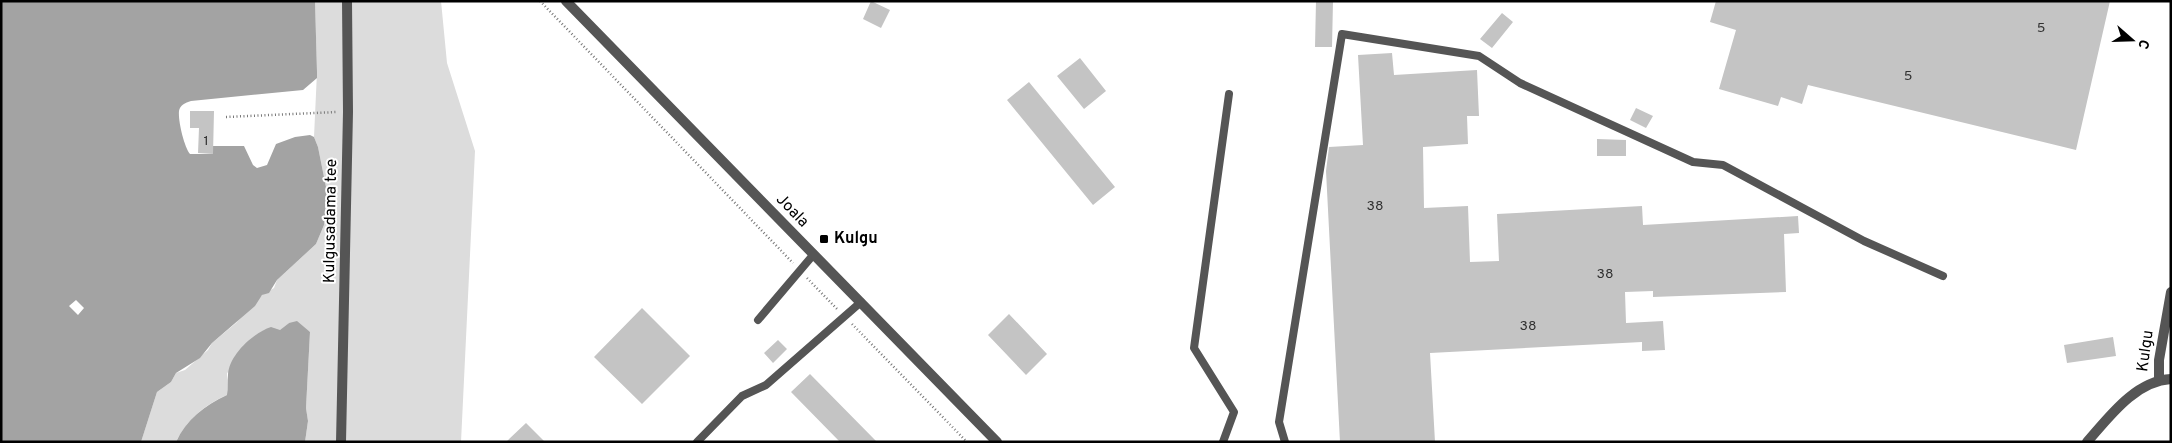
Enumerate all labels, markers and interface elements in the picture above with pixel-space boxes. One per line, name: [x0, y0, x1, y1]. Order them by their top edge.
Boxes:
north arrow: [2107, 15, 2157, 65]
house number: 5: [2037, 20, 2045, 37]
text: С: [2133, 37, 2152, 51]
house number: 5: [1904, 68, 1912, 85]
house number: 1: [203, 133, 209, 150]
street label: Kulgusadama tee: [320, 159, 342, 283]
street label: Joala: [771, 190, 813, 232]
house number: 38: [1367, 198, 1383, 215]
place label: Kulgu: [834, 229, 878, 249]
marker: Kulgu: [818, 233, 830, 245]
house number: 38: [1597, 266, 1613, 283]
house number: 38: [1520, 318, 1536, 335]
street label: Kulgu: [2133, 329, 2159, 373]

